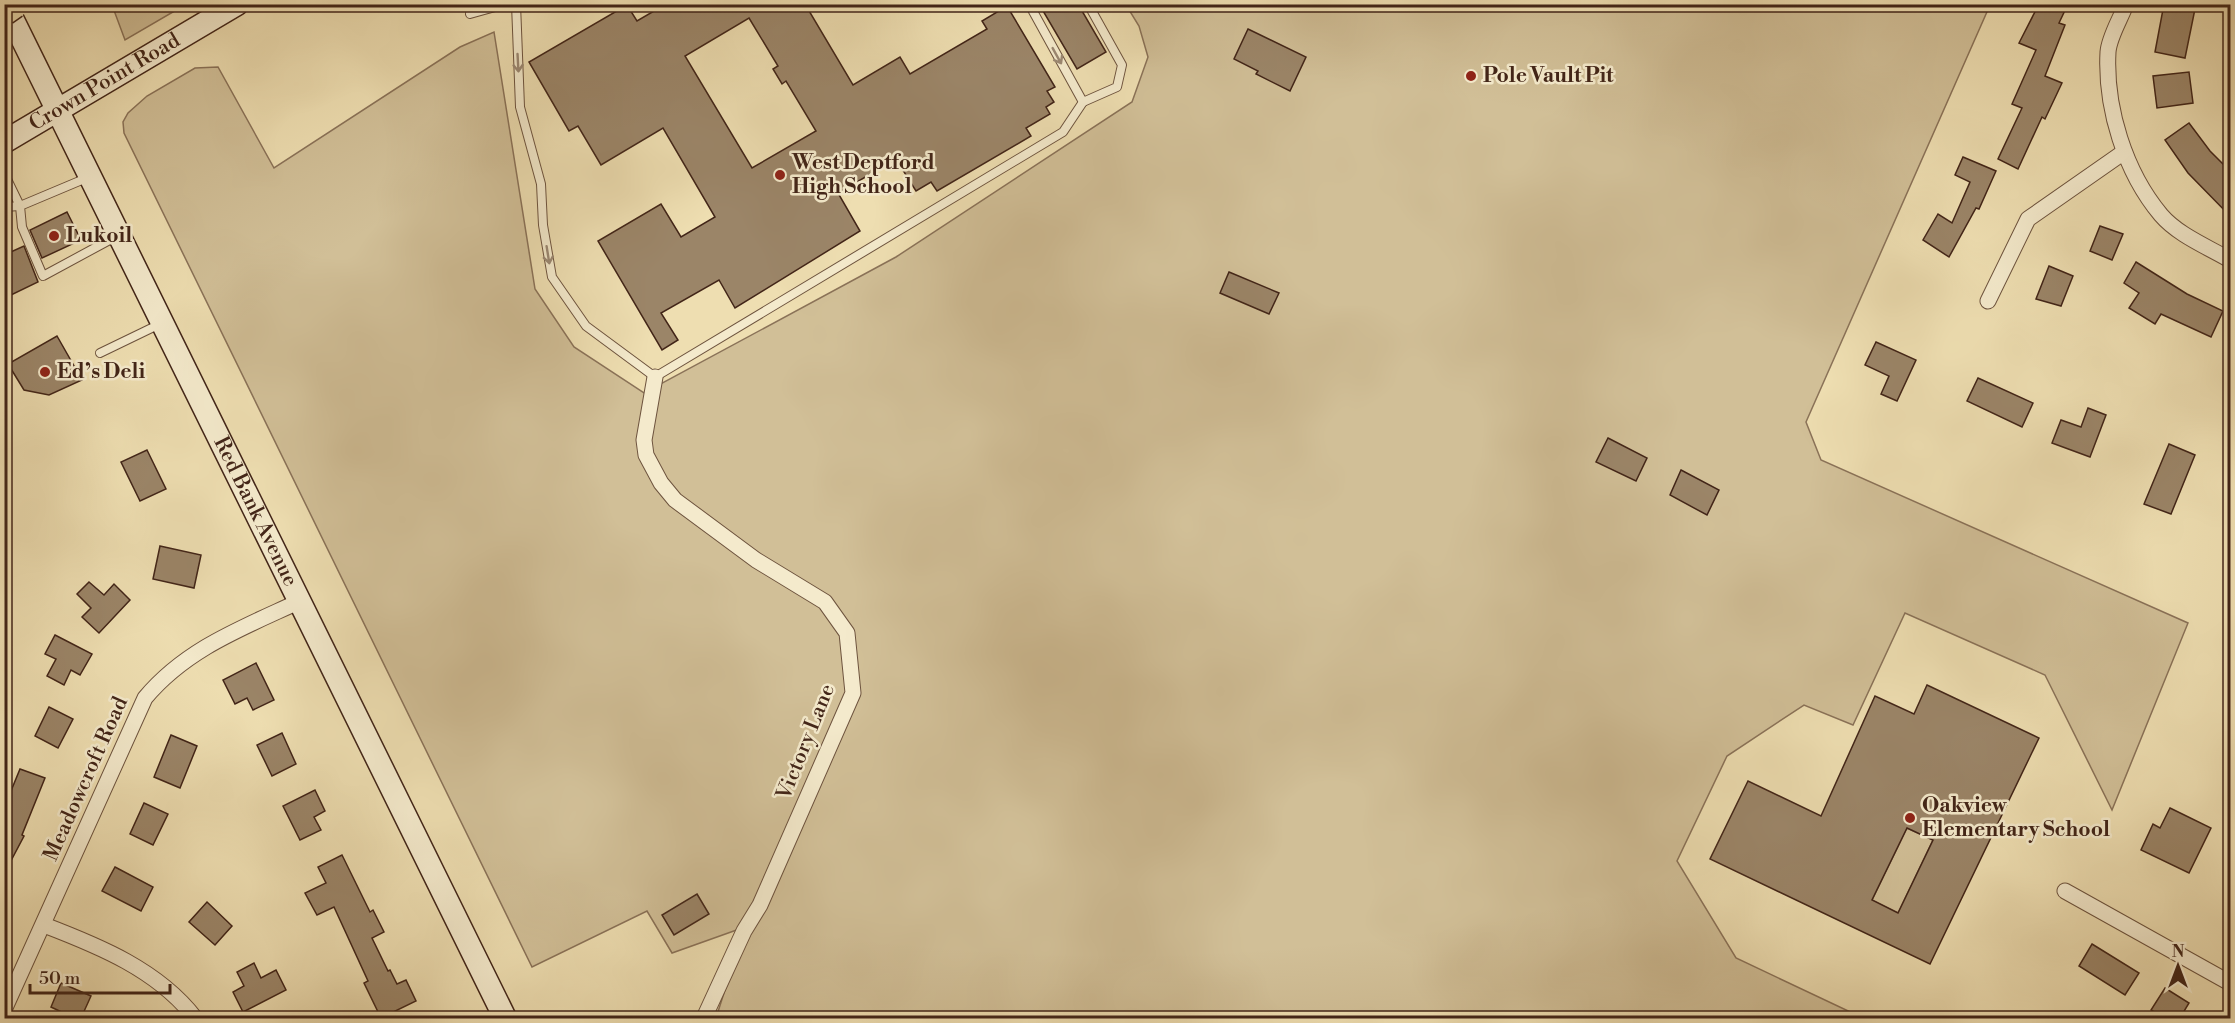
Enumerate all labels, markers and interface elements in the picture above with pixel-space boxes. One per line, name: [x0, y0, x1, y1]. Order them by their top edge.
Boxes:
street label: Crown Point Road: [25, 28, 185, 137]
one-way arrow: [1052, 46, 1063, 64]
one-way arrow: [512, 52, 523, 72]
place label: Pole Vault Pit: [1483, 63, 1614, 89]
marker: Pole Vault Pit: [1464, 69, 1478, 83]
place label: West Deptford High School: [791, 150, 935, 200]
marker: West Deptford High School: [773, 168, 787, 182]
place label: Lukoil: [66, 223, 132, 249]
marker: Lukoil: [47, 229, 61, 243]
one-way arrow: [543, 244, 554, 264]
place label: Ed’s Deli: [57, 359, 145, 385]
marker: Ed’s Deli: [38, 365, 52, 379]
street label: Red Bank Avenue: [207, 432, 303, 591]
street label: Victory Lane: [771, 680, 841, 805]
street label: Meadowcroft Road: [38, 693, 134, 865]
place label: Oakview Elementary School: [1922, 793, 2110, 843]
marker: Oakview Elementary School: [1903, 811, 1917, 825]
north arrow: [2148, 936, 2208, 996]
text: N: [2172, 942, 2185, 962]
scale bar: [30, 957, 170, 995]
text: 50 m: [39, 967, 81, 990]

